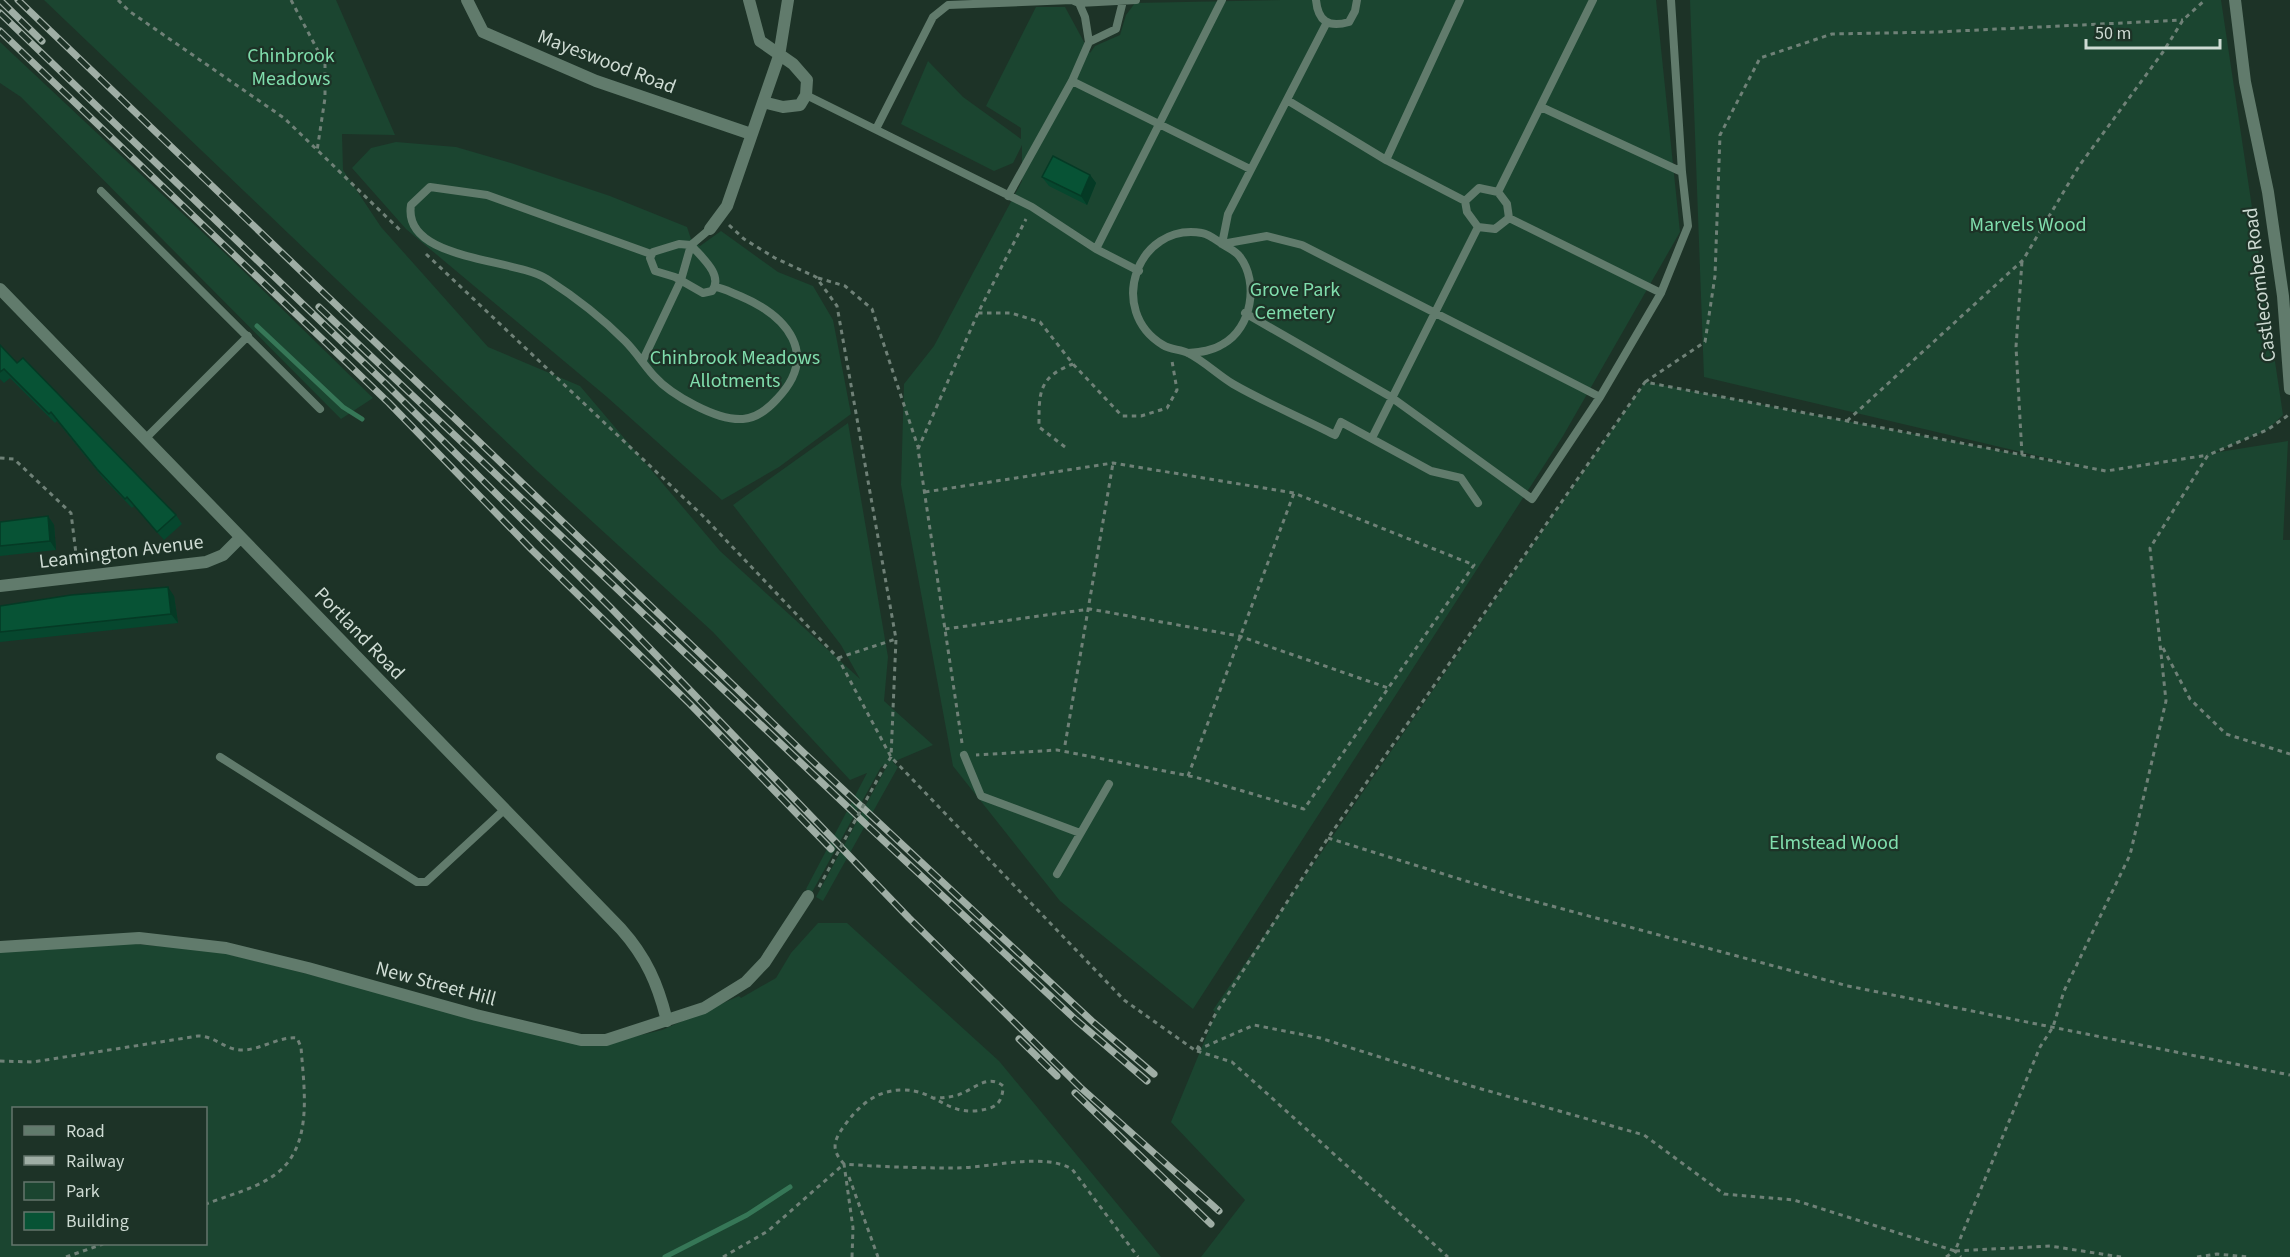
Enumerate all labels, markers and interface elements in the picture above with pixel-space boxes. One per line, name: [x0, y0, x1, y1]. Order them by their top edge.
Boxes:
scale bar: [2086, 12, 2220, 50]
text: 50 m: [2095, 21, 2131, 46]
street label: Mayeswood Road: [533, 23, 680, 101]
park label: Chinbrook Meadows: [247, 42, 335, 93]
street label: Castlecombe Road: [2237, 206, 2283, 364]
park label: Marvels Wood: [1969, 211, 2087, 239]
park label: Grove Park Cemetery: [1250, 276, 1340, 327]
park label: Chinbrook Meadows Allotments: [650, 344, 820, 395]
street label: Leamington Avenue: [37, 528, 205, 576]
street label: Portland Road: [308, 581, 411, 686]
park label: Elmstead Wood: [1769, 829, 1899, 857]
street label: New Street Hill: [372, 954, 499, 1013]
legend: [12, 1107, 207, 1245]
text: Road: [66, 1119, 105, 1144]
text: Railway: [66, 1149, 125, 1174]
text: Park: [66, 1179, 100, 1204]
text: Building: [66, 1209, 129, 1234]

